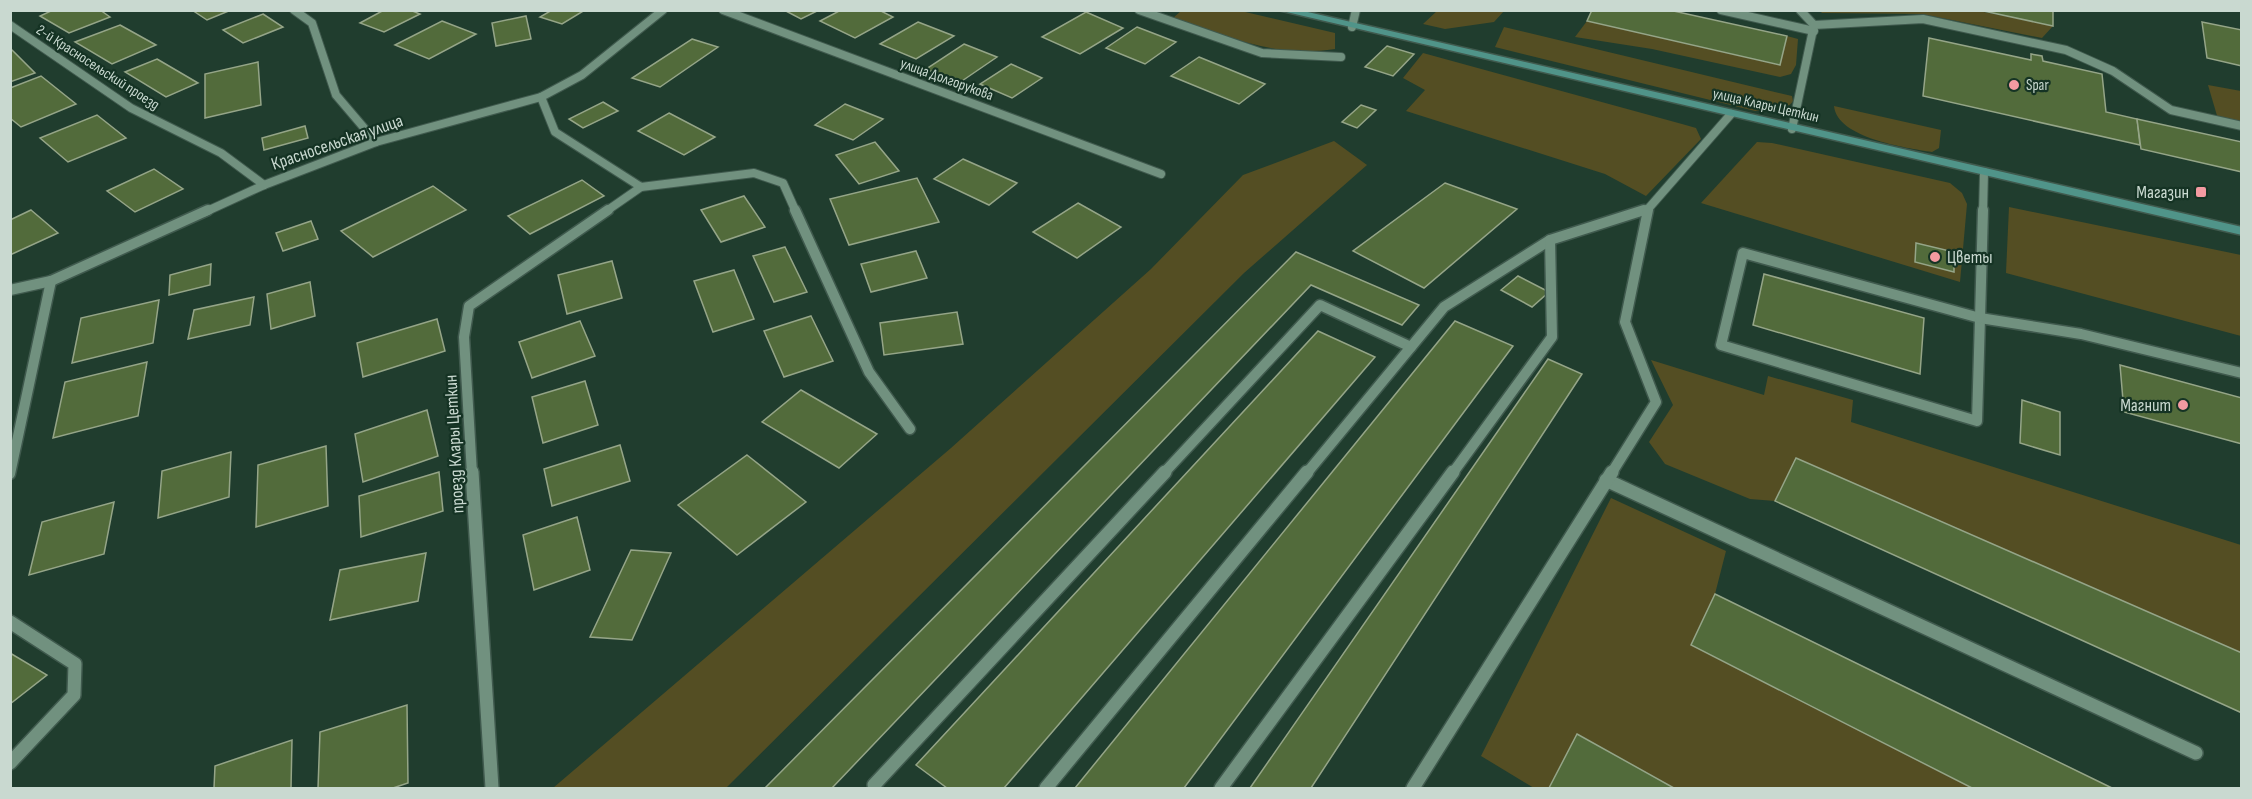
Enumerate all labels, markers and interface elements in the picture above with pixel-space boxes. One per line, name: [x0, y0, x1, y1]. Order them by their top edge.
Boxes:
street label: 2-й Красносельский проезд: [32, 20, 163, 114]
street label: улица Долгорукова: [898, 54, 996, 105]
place label: Spar: [2026, 76, 2049, 95]
marker: Spar: [2007, 78, 2021, 92]
street label: улица Клары Цеткин: [1711, 84, 1821, 127]
street label: Красносельская улица: [269, 110, 406, 175]
place label: Магазин: [2136, 182, 2189, 203]
marker: Магазин: [2194, 185, 2208, 199]
place label: Цветы: [1947, 247, 1993, 268]
marker: Цветы: [1928, 250, 1942, 264]
street label: проезд Клары Цеткин: [440, 374, 469, 514]
place label: Магнит: [2120, 395, 2171, 416]
marker: Магнит: [2176, 398, 2190, 412]

